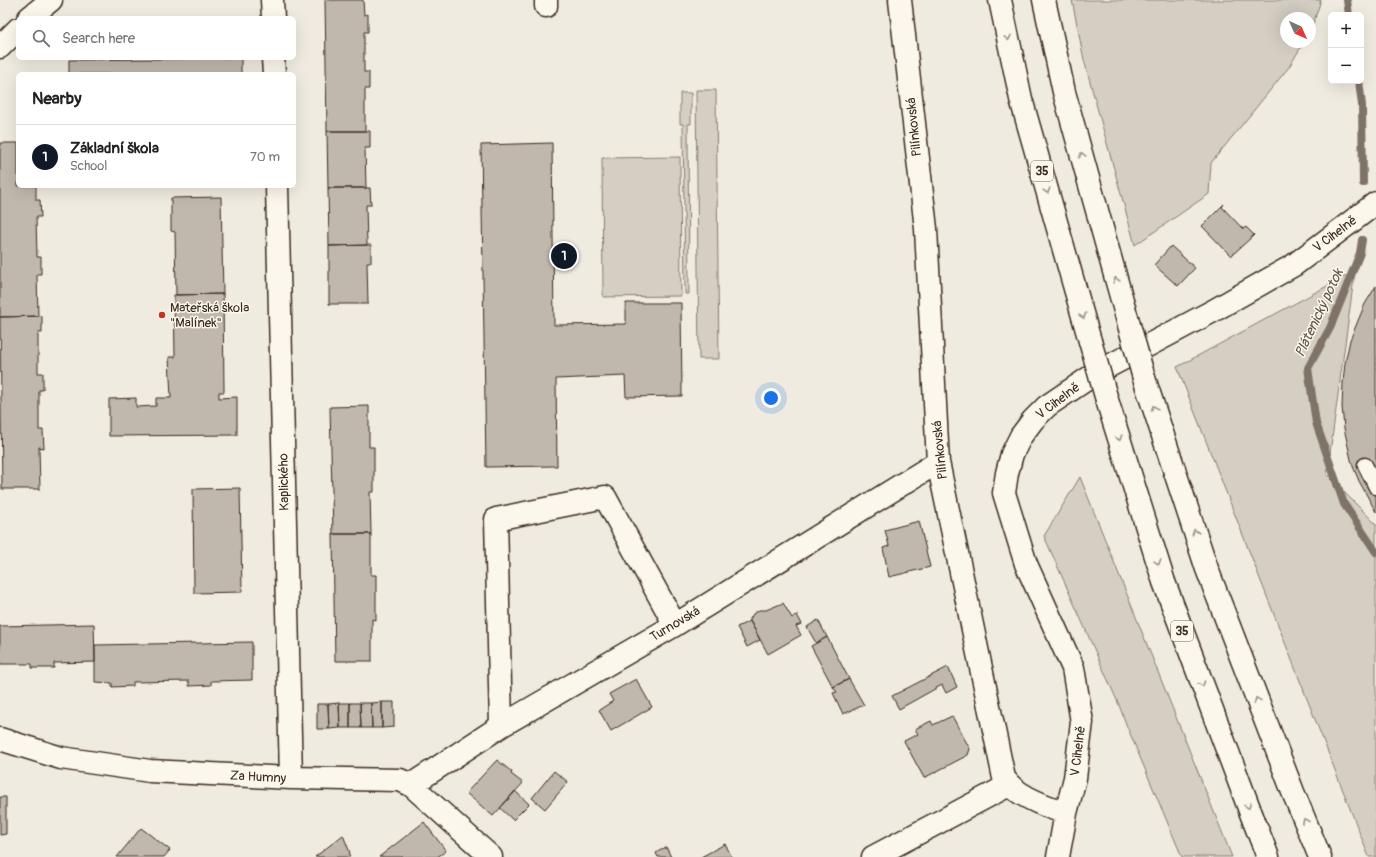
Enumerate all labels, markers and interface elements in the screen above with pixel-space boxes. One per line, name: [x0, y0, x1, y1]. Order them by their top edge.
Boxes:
north arrow: [1280, 12, 1316, 48]
map controls: [1328, 12, 1364, 84]
button: +: [1328, 12, 1364, 48]
search box: [16, 16, 296, 60]
icon: search: [30, 27, 52, 49]
text: Search here: [62, 29, 135, 48]
one-way arrow: [1004, 35, 1012, 41]
button: −: [1328, 48, 1364, 84]
text: Nearby: [32, 88, 81, 109]
street label: Pilínkovská: [903, 97, 925, 157]
text: Základní škola: [70, 139, 159, 158]
text: 1: [42, 149, 48, 165]
text: 70 m: [250, 149, 280, 165]
one-way arrow: [1078, 152, 1087, 159]
text: School: [70, 158, 107, 174]
road number: 35: [1031, 161, 1053, 181]
one-way arrow: [1042, 187, 1051, 194]
street label: V Cihelně: [1310, 212, 1360, 256]
pin: 1: [551, 241, 577, 271]
water label: Plátenický potok: [1291, 265, 1347, 360]
one-way arrow: [1112, 277, 1121, 284]
place label: Mateřská škola "Malínek": [170, 300, 249, 331]
marker: Mateřská škola "Malínek": [157, 310, 167, 320]
one-way arrow: [1078, 312, 1087, 319]
street label: V Cihelně: [1033, 379, 1083, 423]
your location: [761, 388, 781, 408]
one-way arrow: [1150, 405, 1159, 412]
street label: Pilínkovská: [929, 420, 951, 480]
one-way arrow: [1114, 434, 1123, 441]
street label: Kaplického: [275, 453, 293, 511]
one-way arrow: [1191, 529, 1199, 536]
one-way arrow: [1153, 558, 1162, 565]
street label: Turnovská: [647, 603, 703, 645]
road number: 35: [1171, 621, 1193, 641]
one-way arrow: [1198, 680, 1206, 687]
one-way arrow: [1254, 696, 1262, 703]
street label: V Cihelně: [1067, 725, 1089, 777]
street label: Za Humny: [229, 768, 287, 786]
one-way arrow: [1243, 802, 1251, 809]
one-way arrow: [1301, 817, 1309, 824]

